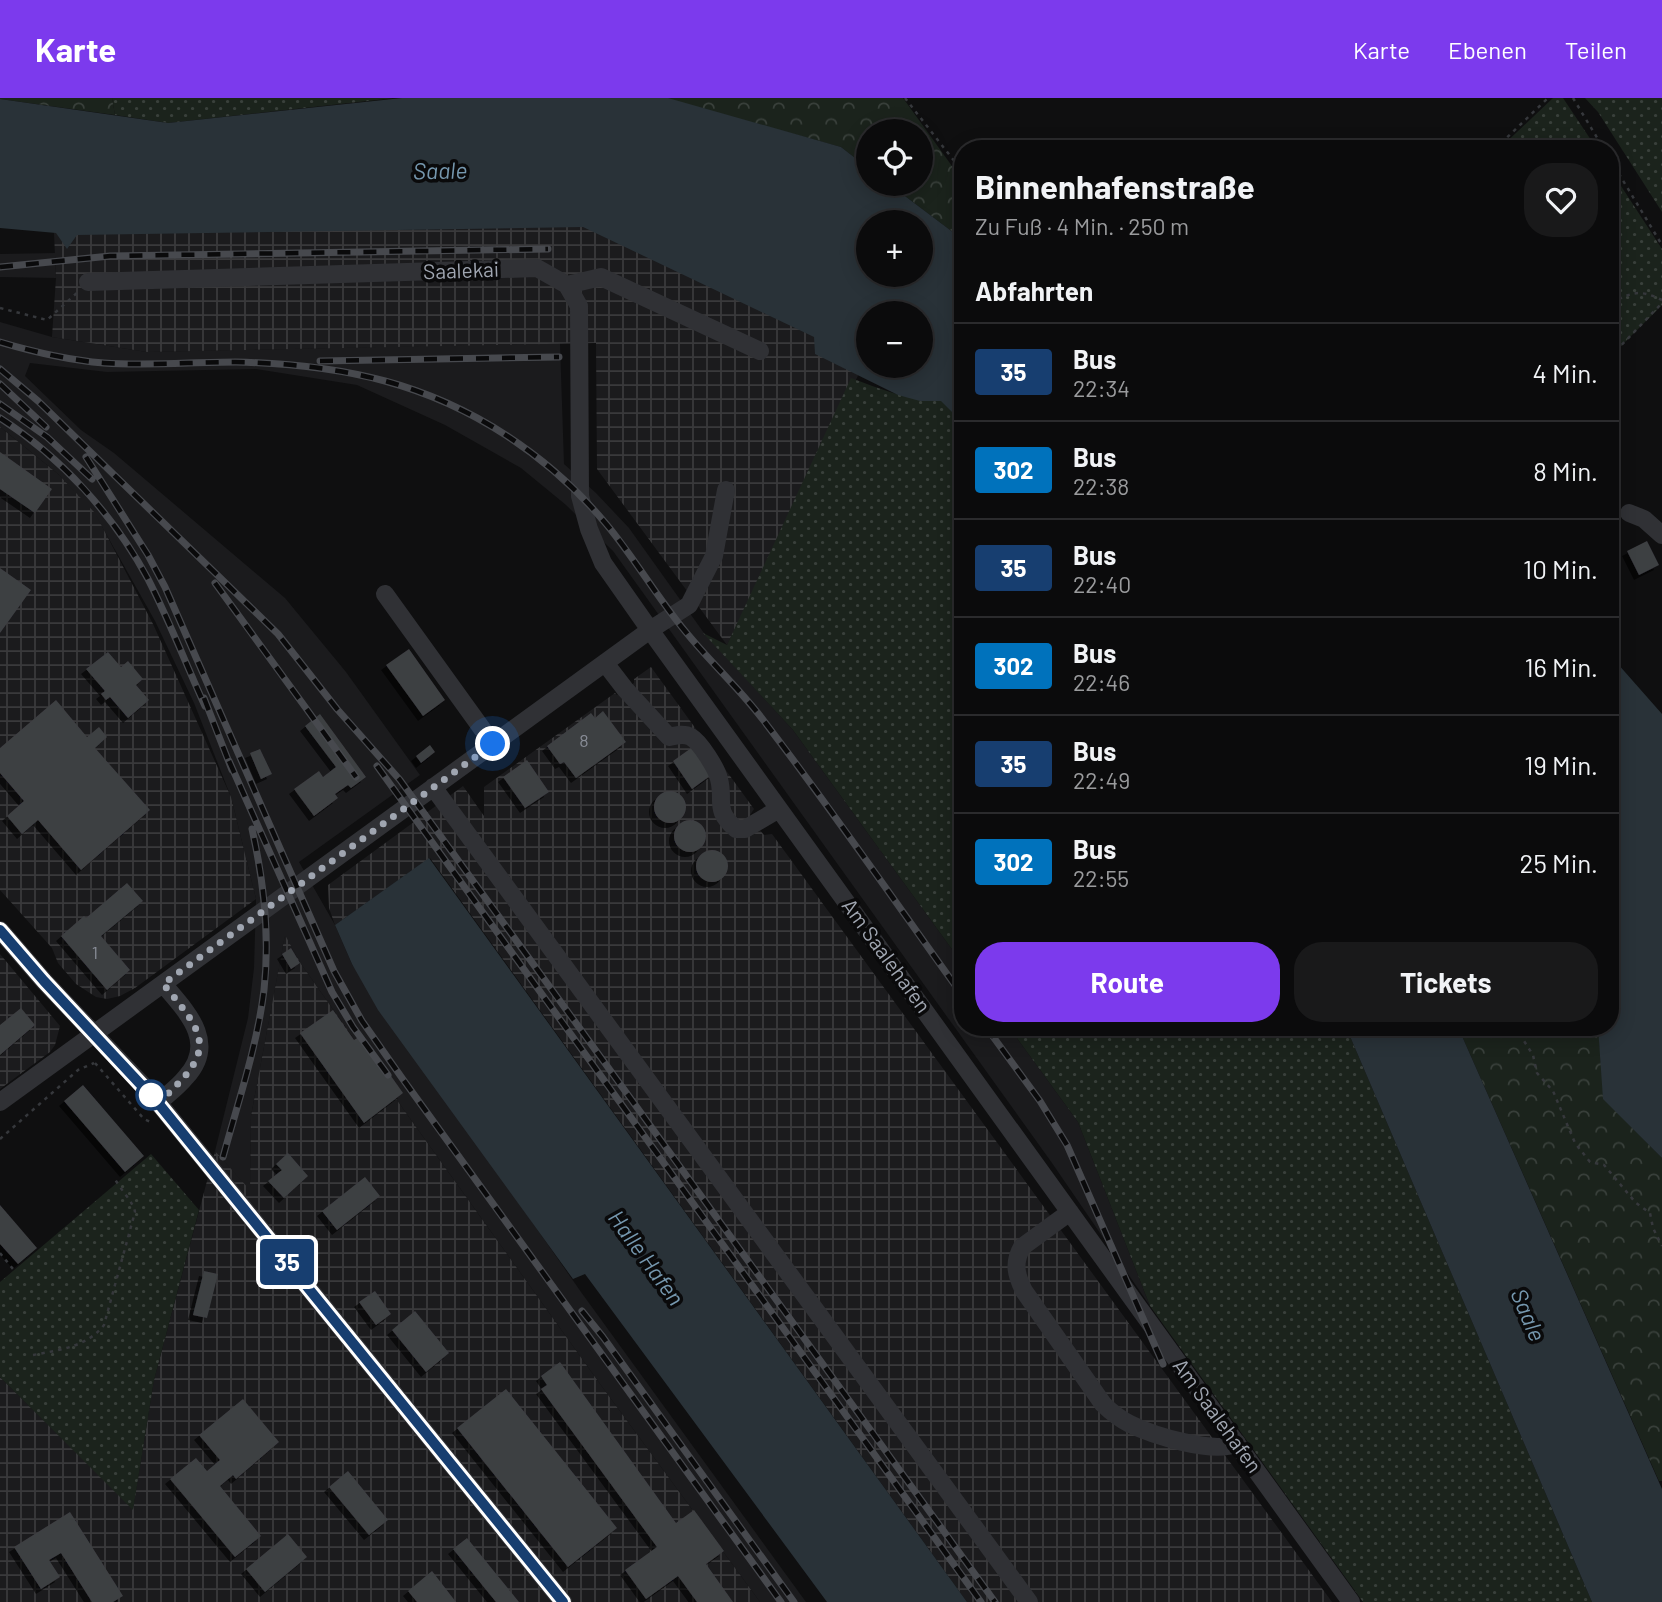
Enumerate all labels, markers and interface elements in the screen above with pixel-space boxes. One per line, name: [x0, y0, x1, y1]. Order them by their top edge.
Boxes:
text: Karte: [35, 29, 116, 69]
text: Karte: [1353, 35, 1410, 64]
text: Ebenen: [1448, 35, 1527, 64]
text: Teilen: [1565, 35, 1627, 64]
map controls: [856, 119, 933, 378]
button: locate: [856, 119, 933, 196]
water label: Saale: [413, 156, 467, 184]
button: heart: [1524, 163, 1598, 237]
text: Binnenhafenstraße: [975, 166, 1255, 206]
button: +: [856, 210, 933, 287]
text: Zu Fuß · 4 Min. · 250 m: [975, 212, 1189, 240]
street label: Saalekai: [422, 256, 499, 283]
text: Abfahrten: [975, 275, 1093, 306]
button: −: [856, 301, 933, 378]
text: Bus: [1073, 343, 1116, 374]
text: 35: [1001, 357, 1026, 386]
text: 4 Min.: [1533, 357, 1598, 388]
text: 22:34: [1073, 374, 1130, 402]
text: Bus: [1073, 441, 1116, 472]
text: 302: [993, 455, 1034, 484]
text: 8 Min.: [1533, 455, 1598, 486]
text: 22:38: [1073, 472, 1129, 500]
text: Bus: [1073, 539, 1116, 570]
text: 35: [1001, 553, 1026, 582]
text: 10 Min.: [1523, 553, 1598, 584]
text: 22:40: [1073, 570, 1131, 598]
text: Bus: [1073, 637, 1116, 668]
text: 302: [993, 651, 1034, 680]
text: 16 Min.: [1524, 651, 1598, 682]
text: 22:46: [1073, 668, 1130, 696]
your location: [475, 726, 510, 761]
house number: 8: [579, 729, 589, 751]
text: Bus: [1073, 735, 1116, 766]
text: 35: [1001, 749, 1026, 778]
text: 19 Min.: [1524, 749, 1598, 780]
text: 22:49: [1073, 766, 1130, 794]
text: Bus: [1073, 833, 1116, 864]
text: 302: [993, 847, 1034, 876]
text: 25 Min.: [1520, 847, 1598, 878]
text: 22:55: [1073, 864, 1129, 892]
street label: Am Saalehafen: [837, 893, 937, 1017]
house number: 1: [92, 941, 98, 963]
button: Route: [975, 942, 1280, 1022]
button: Tickets: [1294, 942, 1598, 1022]
unlabelled marker: [136, 1080, 166, 1110]
water label: Halle Hafen: [603, 1204, 691, 1311]
line badge: 35: [256, 1239, 318, 1285]
text: 35: [274, 1247, 300, 1276]
water label: Saale: [1505, 1284, 1552, 1345]
street label: Am Saalehafen: [1168, 1353, 1268, 1477]

